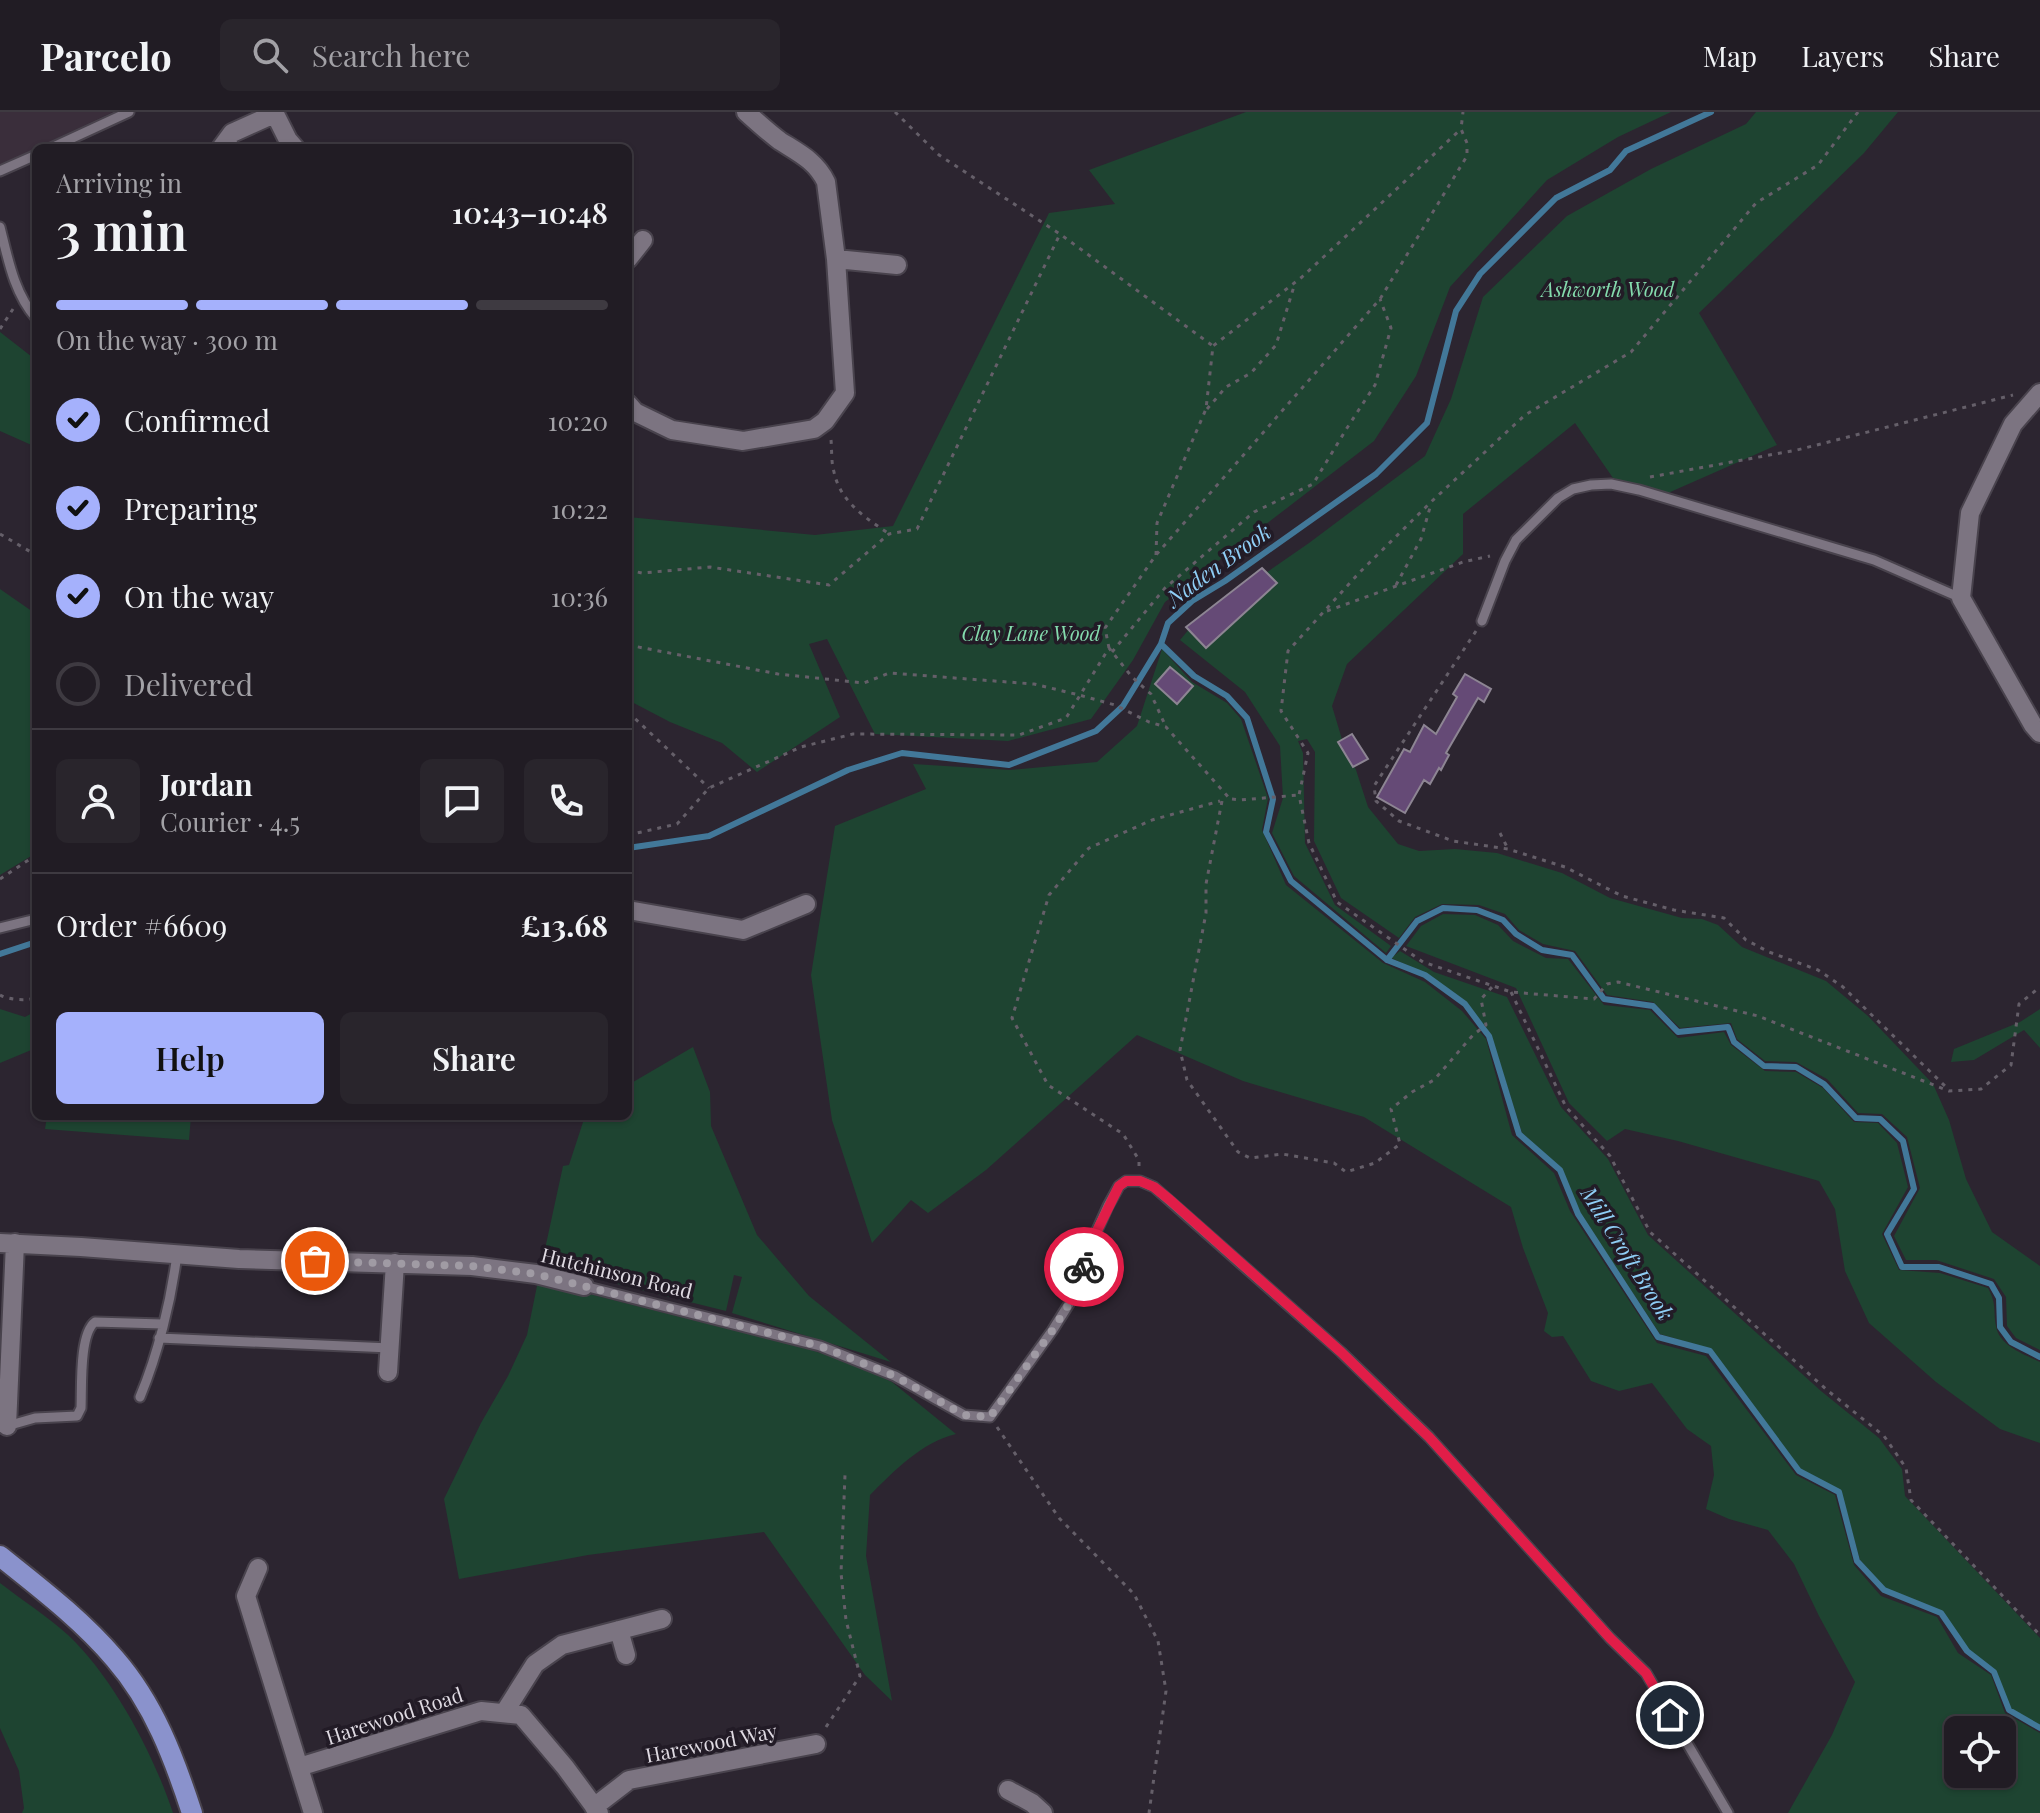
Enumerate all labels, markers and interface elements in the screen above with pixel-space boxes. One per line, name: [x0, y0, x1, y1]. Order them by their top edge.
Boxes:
search box: [220, 19, 780, 91]
text: Parcelo: [40, 30, 172, 81]
icon: search: [248, 33, 292, 77]
text: Search here: [312, 35, 470, 75]
text: Map: [1703, 37, 1757, 74]
text: Layers: [1801, 37, 1884, 74]
text: Share: [1928, 37, 2000, 74]
text: Arriving in: [56, 165, 182, 200]
text: 10:43–10:48: [452, 192, 608, 232]
text: 3 min: [56, 195, 187, 264]
park label: Ashworth Wood: [1540, 275, 1676, 302]
text: On the way · 300 m: [56, 322, 278, 357]
icon: check: [56, 398, 100, 442]
text: Confirmed: [124, 400, 270, 440]
text: 10:20: [548, 403, 608, 438]
icon: check: [56, 486, 100, 530]
text: Preparing: [124, 488, 257, 528]
text: 10:22: [551, 491, 608, 526]
water label: Naden Brook: [1158, 516, 1276, 613]
icon: check: [56, 574, 100, 618]
text: On the way: [124, 576, 274, 616]
text: 10:36: [551, 579, 608, 614]
park label: Clay Lane Wood: [962, 619, 1102, 646]
text: Delivered: [124, 664, 253, 704]
button: person: [56, 759, 140, 843]
button: chat: [420, 759, 504, 843]
button: phone: [524, 759, 608, 843]
text: Jordan: [160, 764, 253, 804]
text: Courier · 4.5: [160, 804, 300, 839]
text: Order #6609: [56, 905, 227, 945]
text: £13.68: [521, 905, 608, 945]
button: Help: [56, 1012, 324, 1104]
button: Share: [340, 1012, 608, 1104]
water label: Mill Croft Brook: [1574, 1179, 1681, 1326]
pin: [281, 1227, 349, 1295]
courier: [1044, 1227, 1124, 1307]
icon: bag: [293, 1239, 337, 1283]
street label: Hutchinson Road: [538, 1240, 696, 1304]
icon: bike: [1062, 1245, 1106, 1289]
street label: Harewood Road: [322, 1680, 466, 1750]
pin: [1636, 1681, 1704, 1749]
icon: home: [1648, 1693, 1692, 1737]
street label: Harewood Way: [643, 1716, 779, 1768]
map controls: [1944, 1716, 2016, 1788]
button: locate: [1944, 1716, 2016, 1788]

